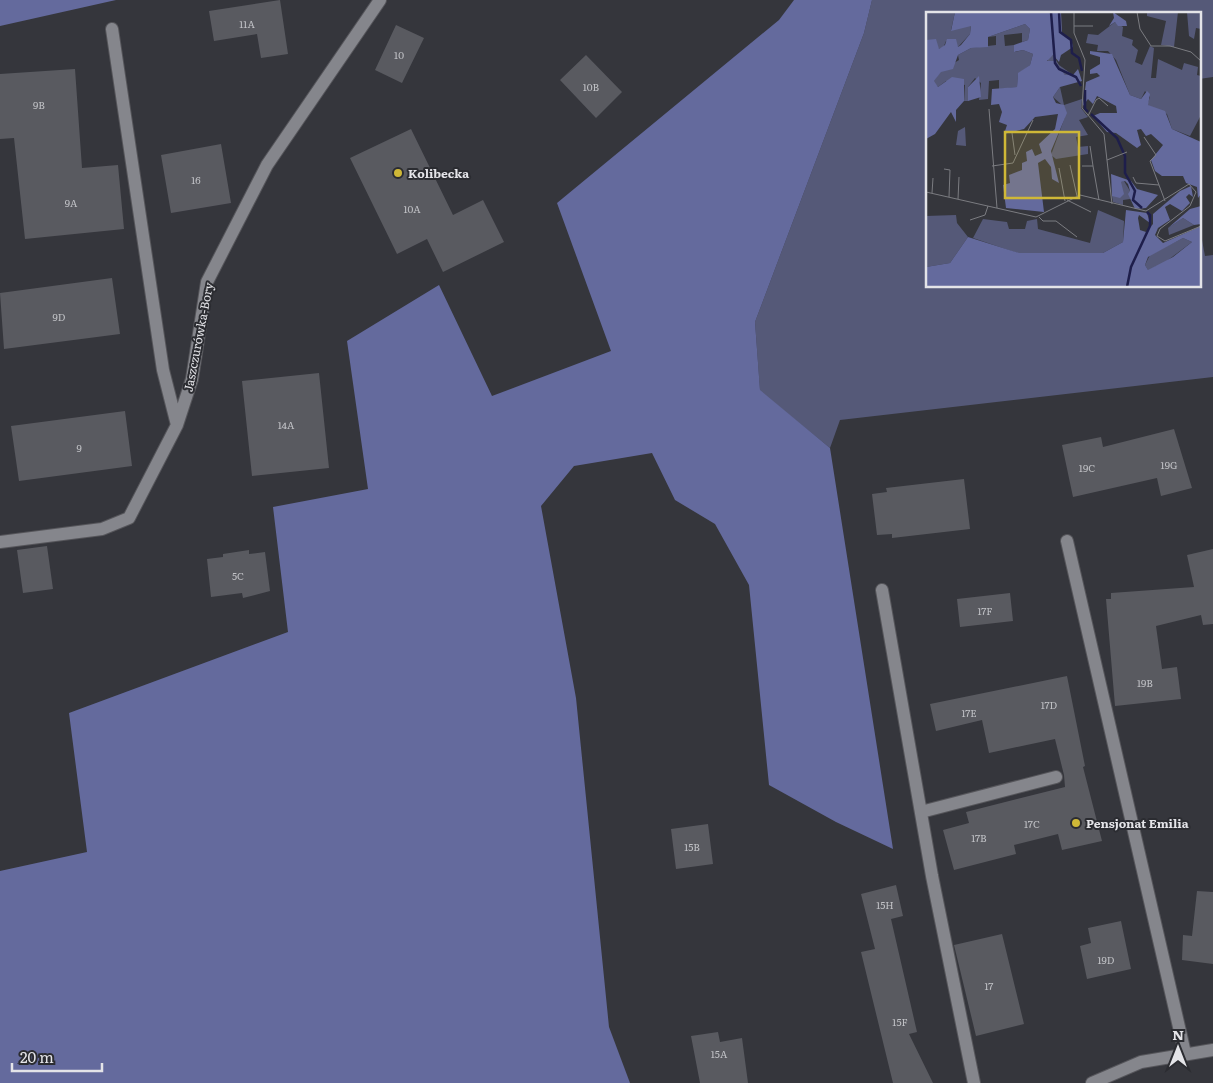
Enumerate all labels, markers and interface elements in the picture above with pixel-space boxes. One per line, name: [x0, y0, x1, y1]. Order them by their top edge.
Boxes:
inset map: [926, 12, 1200, 288]
house number: 11A: [239, 16, 255, 31]
house number: 10: [394, 47, 404, 62]
house number: 10B: [583, 79, 600, 94]
house number: 9B: [33, 97, 45, 112]
place label: Kolibecka: [408, 164, 469, 182]
marker: Kolibecka: [392, 167, 404, 179]
house number: 16: [191, 172, 201, 187]
house number: 9A: [65, 195, 78, 210]
house number: 10A: [403, 201, 421, 216]
street label: Jaszczurówka-Bory: [179, 281, 217, 393]
house number: 9D: [53, 309, 66, 324]
house number: 14A: [278, 417, 295, 432]
house number: 9: [76, 440, 82, 455]
house number: 19G: [1161, 457, 1178, 472]
house number: 19C: [1079, 460, 1095, 475]
house number: 5C: [232, 568, 244, 583]
house number: 17F: [978, 603, 993, 618]
house number: 19B: [1137, 675, 1153, 690]
house number: 17D: [1041, 697, 1058, 712]
house number: 17E: [961, 705, 977, 720]
place label: Pensjonat Emilia: [1086, 814, 1189, 832]
house number: 17C: [1024, 816, 1040, 831]
marker: Pensjonat Emilia: [1070, 817, 1082, 829]
house number: 17B: [971, 830, 987, 845]
house number: 15B: [684, 839, 700, 854]
house number: 15H: [876, 897, 894, 912]
house number: 19D: [1098, 952, 1115, 967]
house number: 17: [985, 978, 993, 993]
house number: 15F: [892, 1014, 908, 1029]
north arrow: [1153, 1023, 1203, 1073]
text: N: [1172, 1024, 1184, 1044]
scale bar: [12, 1040, 102, 1072]
text: 20 m: [20, 1045, 54, 1068]
house number: 15A: [711, 1046, 728, 1061]

